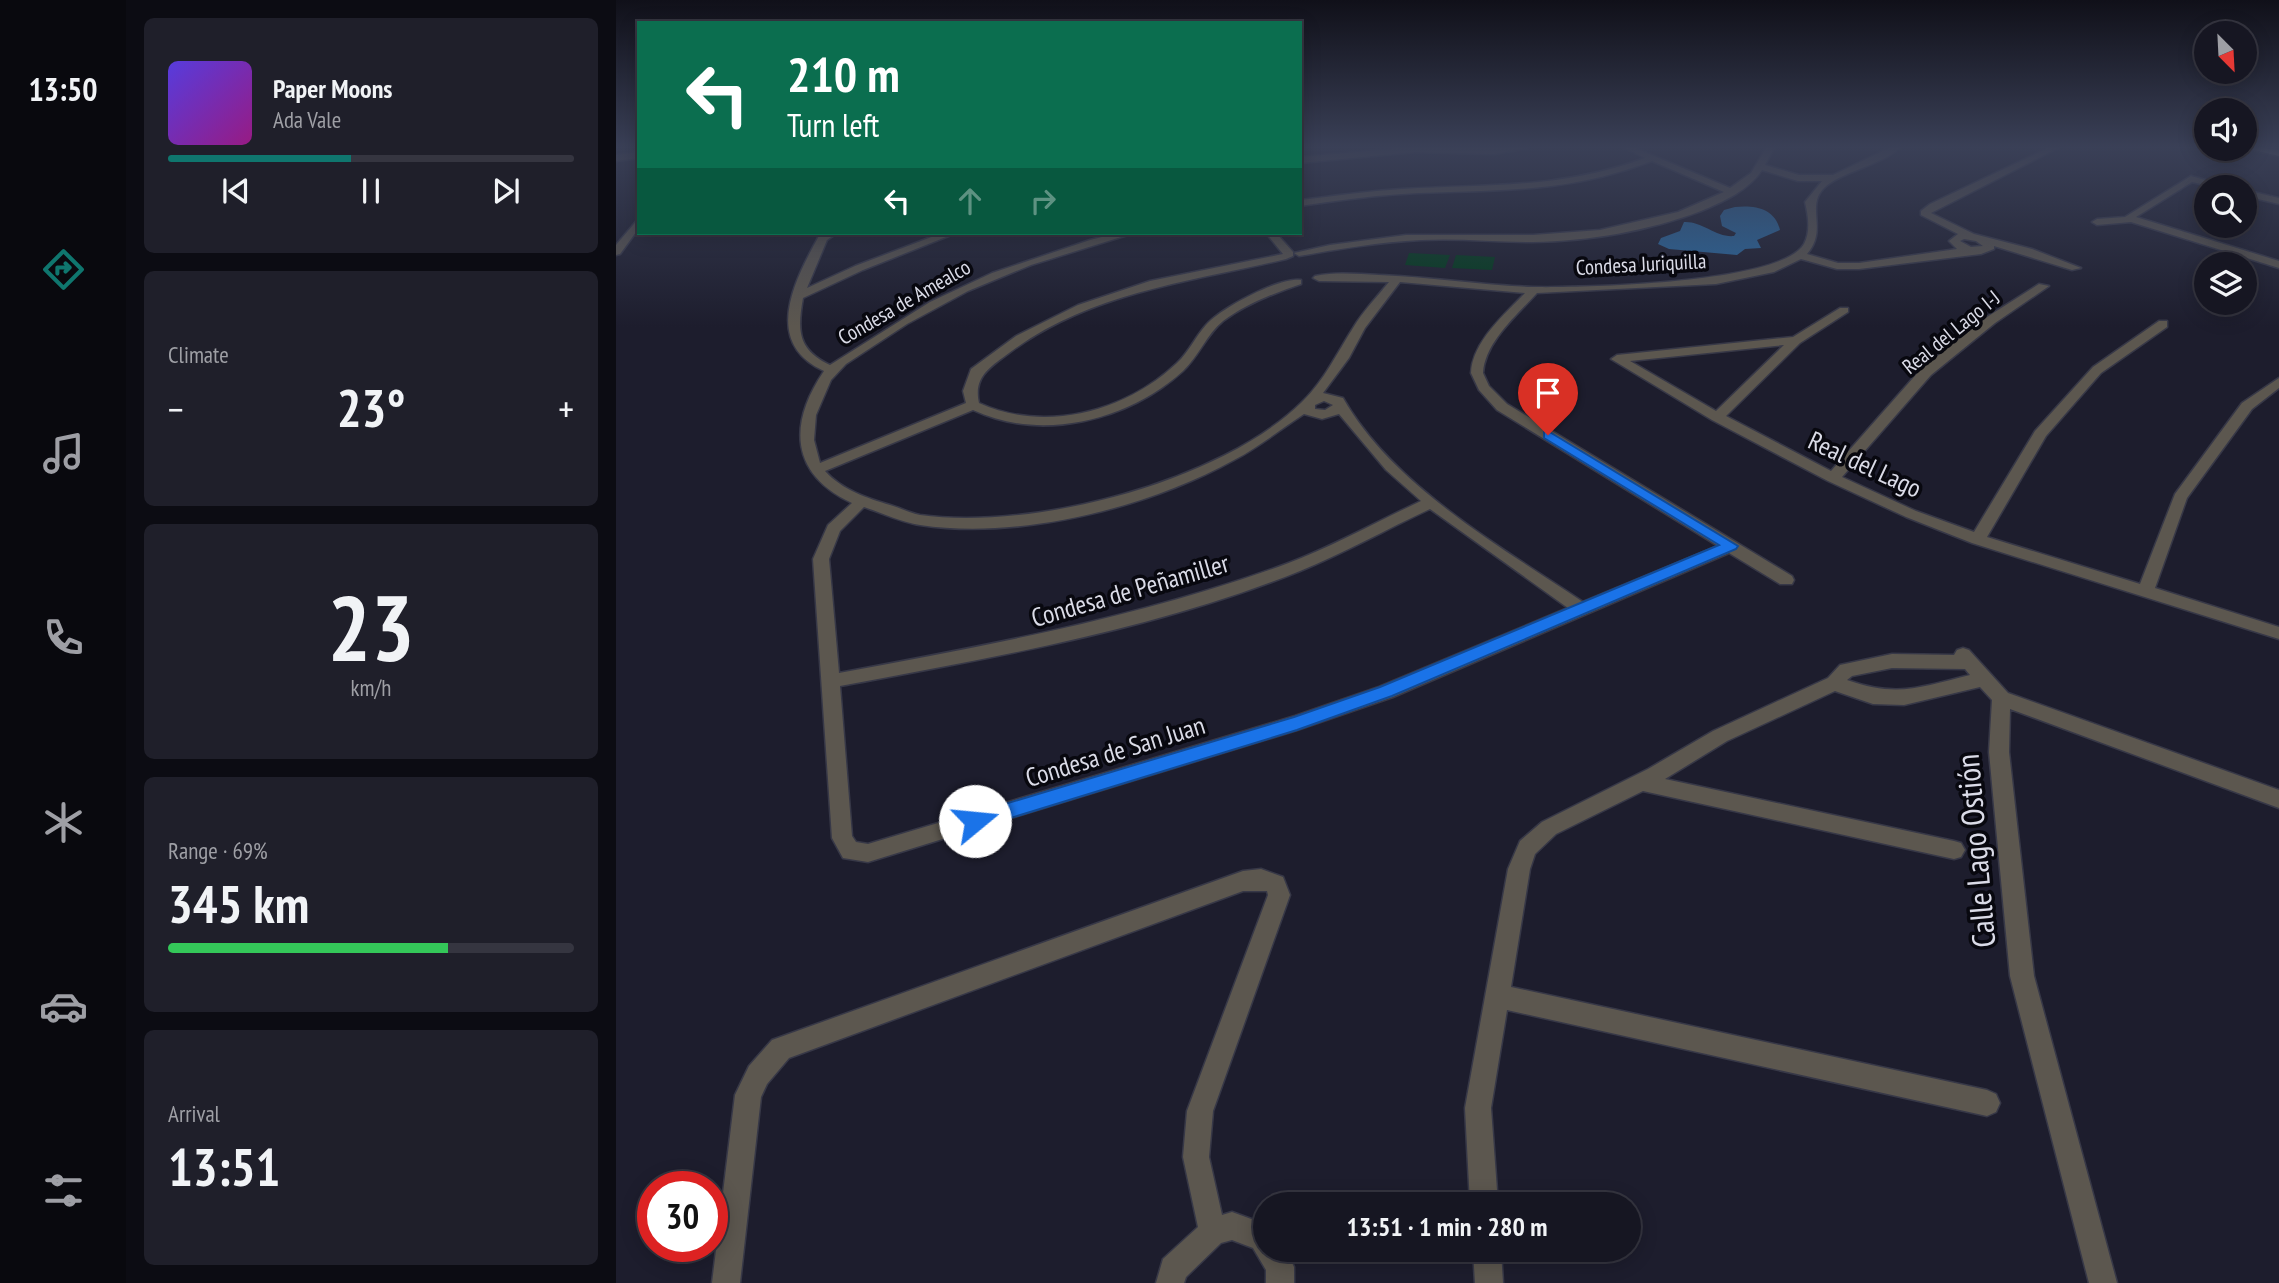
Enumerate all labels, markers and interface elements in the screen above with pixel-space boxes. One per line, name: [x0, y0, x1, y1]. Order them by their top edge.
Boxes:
north arrow: [2194, 21, 2258, 84]
map controls: [2194, 21, 2257, 315]
text: 210 m: [787, 42, 900, 106]
icon: left: [672, 49, 763, 140]
text: 13:50: [28, 68, 98, 110]
text: Paper Moons: [273, 72, 392, 105]
button: sound: [2194, 98, 2257, 161]
text: Turn left: [787, 104, 879, 146]
text: Ada Vale: [273, 105, 341, 134]
icon: previous: [217, 172, 255, 210]
icon: pause: [352, 172, 390, 210]
icon: next: [487, 172, 525, 210]
button: search: [2194, 175, 2257, 238]
icon: left: [878, 182, 916, 220]
icon: ahead: [951, 182, 989, 220]
icon: right: [1024, 182, 1062, 220]
icon: directions: [39, 245, 88, 294]
street label: Condesa Juriquilla: [1575, 247, 1707, 281]
button: layers: [2194, 252, 2257, 315]
street label: Condesa de Amealco: [833, 253, 975, 351]
street label: Real del Lago I-J: [1897, 284, 2005, 380]
text: Climate: [168, 340, 229, 369]
pin: [1518, 363, 1578, 435]
text: 23°: [337, 374, 405, 441]
icon: arrive: [1529, 374, 1567, 412]
text: −: [168, 384, 184, 433]
text: +: [558, 384, 574, 433]
street label: Real del Lago: [1803, 423, 1927, 505]
icon: music: [39, 429, 88, 478]
street label: Condesa de Peñamiller: [1027, 546, 1233, 634]
text: 23: [328, 568, 415, 686]
icon: phone: [39, 613, 88, 662]
text: km/h: [351, 673, 391, 702]
street label: Condesa de San Juan: [1021, 708, 1209, 794]
street label: Calle Lago Ostión: [1946, 753, 2004, 949]
position arrow: [938, 784, 1012, 858]
icon: climate: [39, 798, 88, 847]
text: Range · 69%: [168, 836, 268, 865]
text: 345 km: [168, 870, 309, 937]
icon: car: [39, 982, 88, 1031]
text: Arrival: [168, 1099, 220, 1128]
text: 13:51: [168, 1133, 280, 1200]
icon: filters: [39, 1166, 88, 1215]
speed limit sign: 30: [637, 1171, 728, 1262]
text: 13:51 · 1 min · 280 m: [1347, 1210, 1547, 1243]

